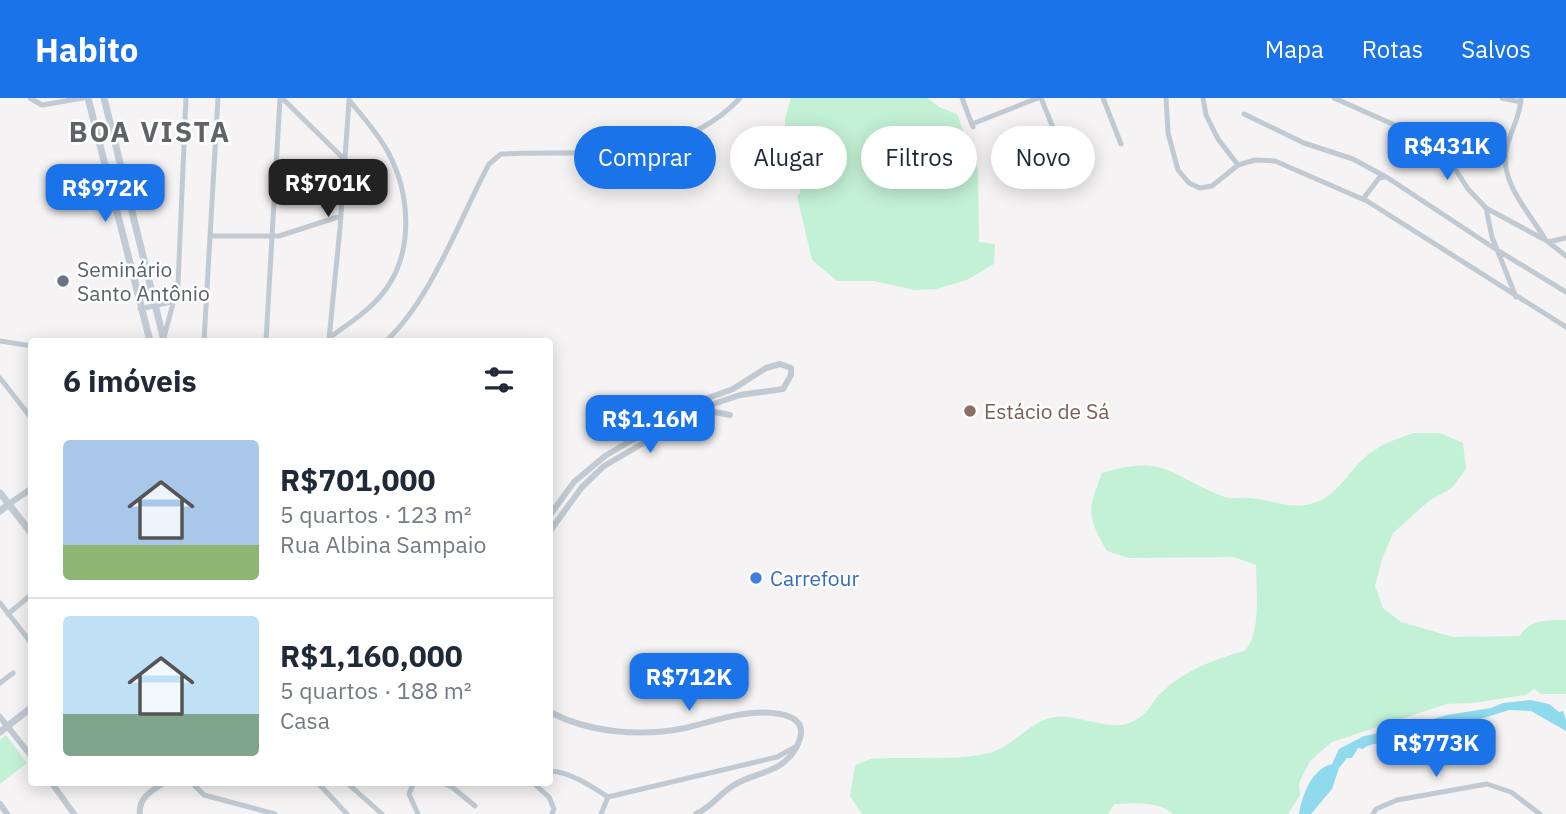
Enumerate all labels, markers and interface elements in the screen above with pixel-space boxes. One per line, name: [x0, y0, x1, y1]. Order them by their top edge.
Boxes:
text: Habito: [35, 28, 138, 71]
text: Mapa: [1265, 33, 1324, 65]
text: Rotas: [1362, 33, 1423, 65]
text: Salvos: [1461, 33, 1531, 65]
district label: BOA VISTA: [69, 113, 231, 150]
pin: R$431K: [1390, 122, 1504, 182]
chip: Comprar: [574, 126, 716, 189]
chip: Alugar: [730, 126, 847, 189]
chip: Filtros: [861, 126, 977, 189]
chip: Novo: [991, 126, 1095, 189]
text: R$431K: [1404, 130, 1490, 160]
pin: R$701K: [271, 159, 385, 219]
pin: R$972K: [48, 164, 162, 224]
text: R$701K: [285, 167, 371, 197]
text: R$972K: [62, 172, 148, 202]
place label: Seminário Santo Antônio: [77, 255, 210, 307]
marker: Seminário Santo Antônio: [55, 273, 71, 289]
text: 6 imóveis: [63, 361, 197, 400]
icon: filters: [480, 361, 518, 399]
pin: R$1.16M: [585, 396, 715, 455]
place label: Estácio de Sá: [984, 397, 1110, 425]
text: R$1.16M: [602, 403, 698, 433]
marker: Estácio de Sá: [962, 403, 978, 419]
text: R$701,000: [280, 460, 436, 499]
icon: home: [119, 468, 203, 552]
text: 5 quartos · 123 m²: [280, 499, 472, 529]
text: Rua Albina Sampaio: [280, 529, 486, 559]
place label: Carrefour: [770, 564, 860, 592]
marker: Carrefour: [748, 570, 764, 586]
text: R$1,160,000: [280, 636, 463, 675]
icon: home: [119, 644, 203, 728]
pin: R$712K: [632, 654, 746, 713]
text: R$712K: [646, 661, 732, 691]
text: 5 quartos · 188 m²: [280, 675, 472, 705]
text: Casa: [280, 705, 330, 735]
pin: R$773K: [1379, 720, 1493, 779]
text: R$773K: [1393, 727, 1479, 757]

